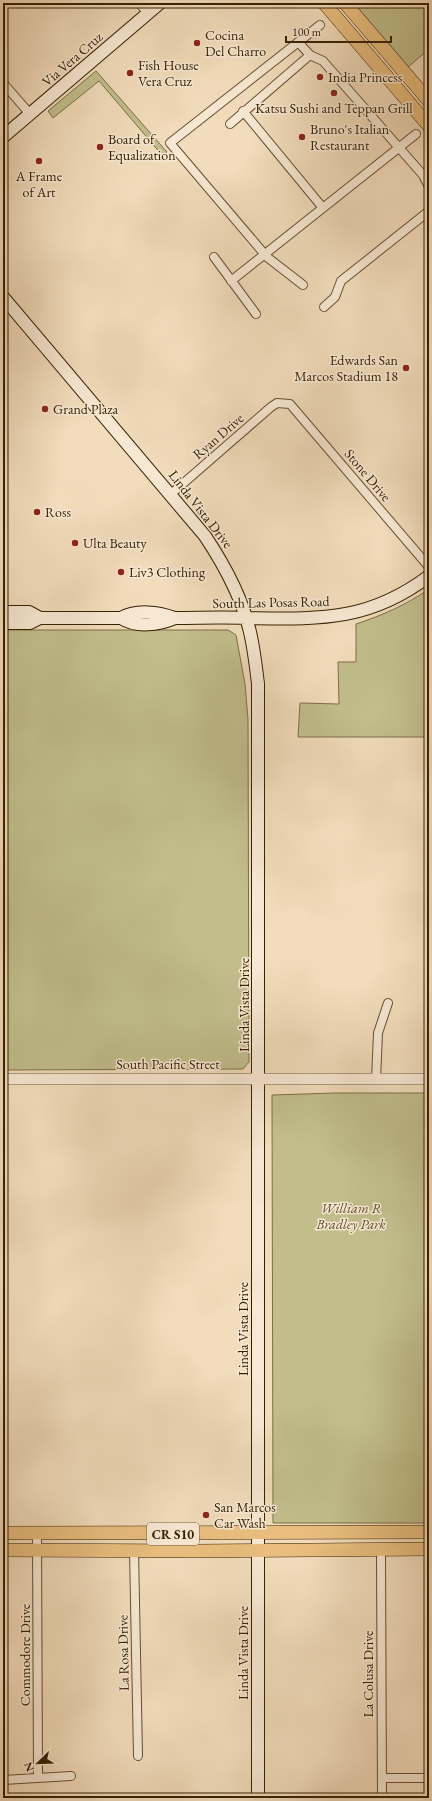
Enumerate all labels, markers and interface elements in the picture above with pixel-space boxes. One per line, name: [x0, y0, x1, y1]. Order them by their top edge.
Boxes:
scale bar: [286, 18, 391, 44]
text: 100 m: [292, 24, 322, 40]
place label: Cocina Del Charro: [205, 26, 266, 60]
street label: Via Vera Cruz: [38, 27, 107, 90]
marker: Cocina Del Charro: [192, 38, 202, 48]
place label: Fish House Vera Cruz: [138, 56, 199, 90]
marker: Fish House Vera Cruz: [125, 68, 135, 78]
place label: India Princess: [328, 68, 403, 86]
marker: India Princess: [315, 72, 325, 82]
marker: Katsu Sushi and Teppan Grill: [329, 88, 339, 98]
place label: Katsu Sushi and Teppan Grill: [255, 99, 413, 117]
place label: Bruno's Italian Restaurant: [310, 120, 390, 154]
place label: Board of Equalization: [108, 130, 176, 164]
marker: Bruno's Italian Restaurant: [297, 132, 307, 142]
marker: Board of Equalization: [95, 142, 105, 152]
marker: A Frame of Art: [34, 156, 44, 166]
place label: A Frame of Art: [15, 167, 63, 201]
place label: Edwards San Marcos Stadium 18: [294, 351, 399, 385]
marker: Edwards San Marcos Stadium 18: [401, 363, 411, 373]
place label: Grand Plaza: [53, 400, 118, 418]
marker: Grand Plaza: [40, 404, 50, 414]
street label: Ryan Drive: [189, 409, 248, 463]
street label: Stone Drive: [341, 445, 396, 505]
street label: Linda Vista Drive: [165, 466, 237, 552]
place label: Ross: [45, 503, 71, 521]
marker: Ross: [32, 507, 42, 517]
place label: Ulta Beauty: [83, 534, 148, 552]
marker: Ulta Beauty: [70, 538, 80, 548]
place label: Liv3 Clothing: [129, 563, 206, 581]
marker: Liv3 Clothing: [116, 567, 126, 577]
street label: South Las Posas Road: [212, 592, 331, 612]
street label: Linda Vista Drive: [235, 957, 253, 1052]
street label: South Pacific Street: [116, 1055, 220, 1073]
park label: William R Bradley Park: [315, 1199, 386, 1233]
street label: Linda Vista Drive: [234, 1281, 252, 1376]
place label: San Marcos Car Wash: [214, 1498, 276, 1532]
marker: San Marcos Car Wash: [201, 1510, 211, 1520]
road number: CR S10: [147, 1523, 199, 1545]
street label: Commodore Drive: [16, 1603, 34, 1706]
street label: Linda Vista Drive: [234, 1605, 252, 1700]
street label: La Rosa Drive: [113, 1614, 133, 1691]
street label: La Colusa Drive: [359, 1630, 377, 1717]
north arrow: [18, 1743, 58, 1783]
text: N: [21, 1760, 37, 1774]

